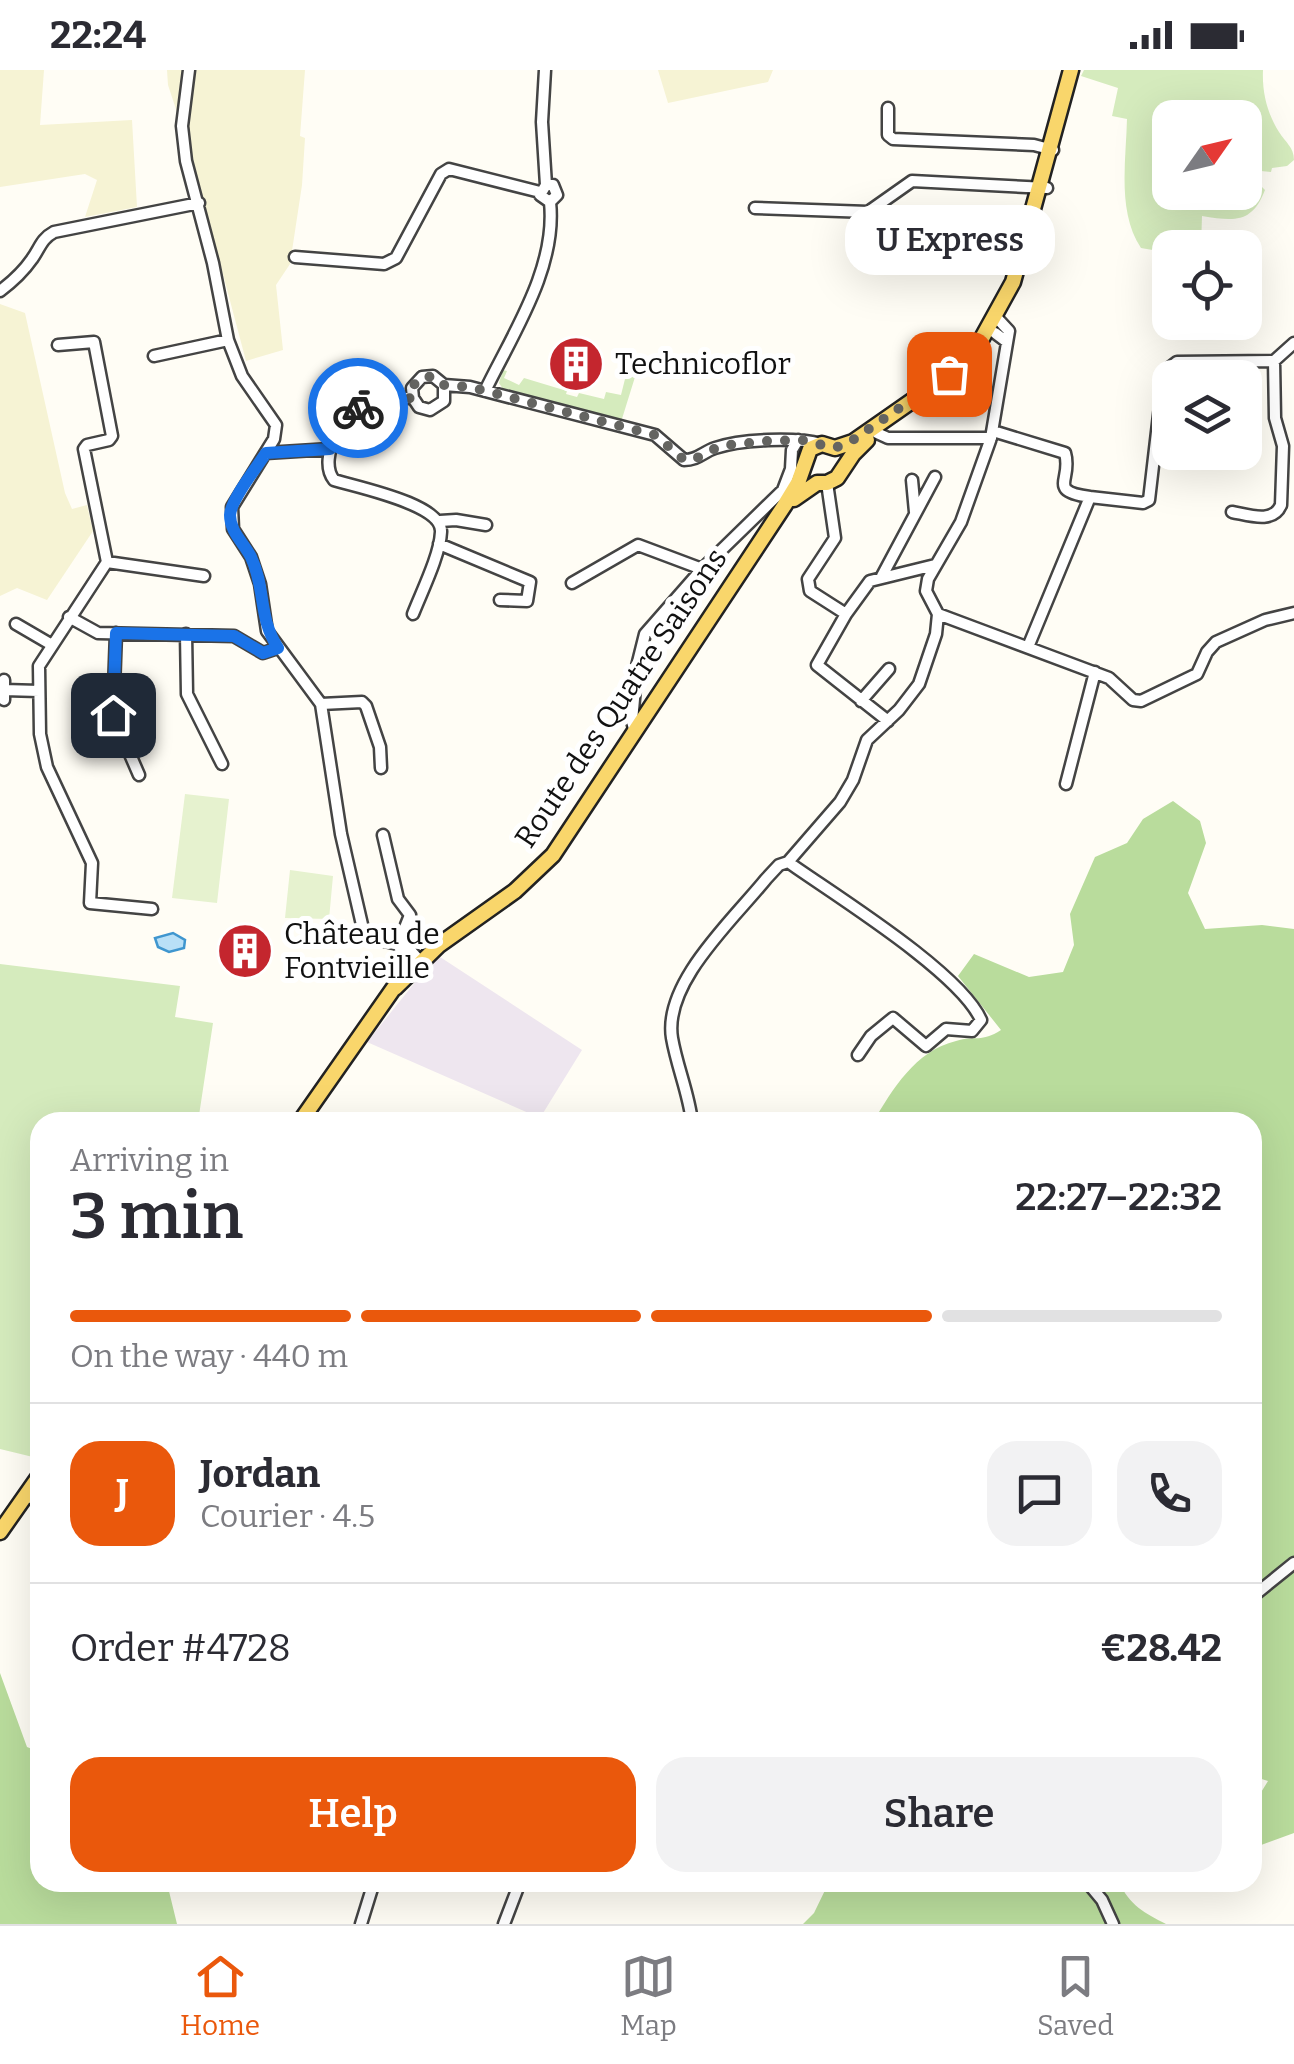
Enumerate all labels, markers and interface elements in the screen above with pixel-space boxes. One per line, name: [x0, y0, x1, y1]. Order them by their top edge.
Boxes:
text: 22:24: [50, 12, 146, 58]
north arrow: [1152, 100, 1262, 210]
map controls: [1152, 100, 1262, 470]
callout: U Express: [844, 204, 1054, 274]
text: U Express: [876, 221, 1024, 259]
button: locate: [1152, 230, 1262, 340]
pin: [907, 332, 992, 417]
building icon: Technicoflor: [546, 334, 606, 394]
place label: Technicoflor: [615, 346, 791, 382]
icon: bag: [922, 347, 977, 402]
courier: [308, 358, 408, 458]
button: layers: [1152, 360, 1262, 470]
icon: bike: [331, 381, 386, 436]
street label: Route des Quatre Saisons: [507, 542, 735, 854]
pin: [71, 673, 156, 758]
icon: home: [86, 688, 141, 743]
place label: Château de Fontvieille: [284, 916, 440, 986]
building icon: Château de Fontvieille: [215, 921, 275, 981]
text: Arriving in: [70, 1141, 229, 1179]
text: 22:27–22:32: [1015, 1174, 1222, 1220]
text: 3 min: [70, 1177, 243, 1255]
text: On the way · 440 m: [70, 1337, 348, 1375]
button: chat: [987, 1441, 1092, 1546]
button: phone: [1117, 1441, 1222, 1546]
text: Jordan: [200, 1451, 320, 1497]
text: J: [116, 1470, 129, 1516]
text: Courier · 4.5: [200, 1497, 375, 1535]
text: Order #4728: [70, 1625, 291, 1671]
text: €28.42: [1100, 1625, 1222, 1671]
button: Help: [70, 1757, 636, 1872]
button: Share: [656, 1757, 1222, 1872]
tab: Home: [180, 1949, 260, 2042]
tab: Map: [620, 1949, 677, 2042]
tab: Saved: [1037, 1949, 1114, 2042]

